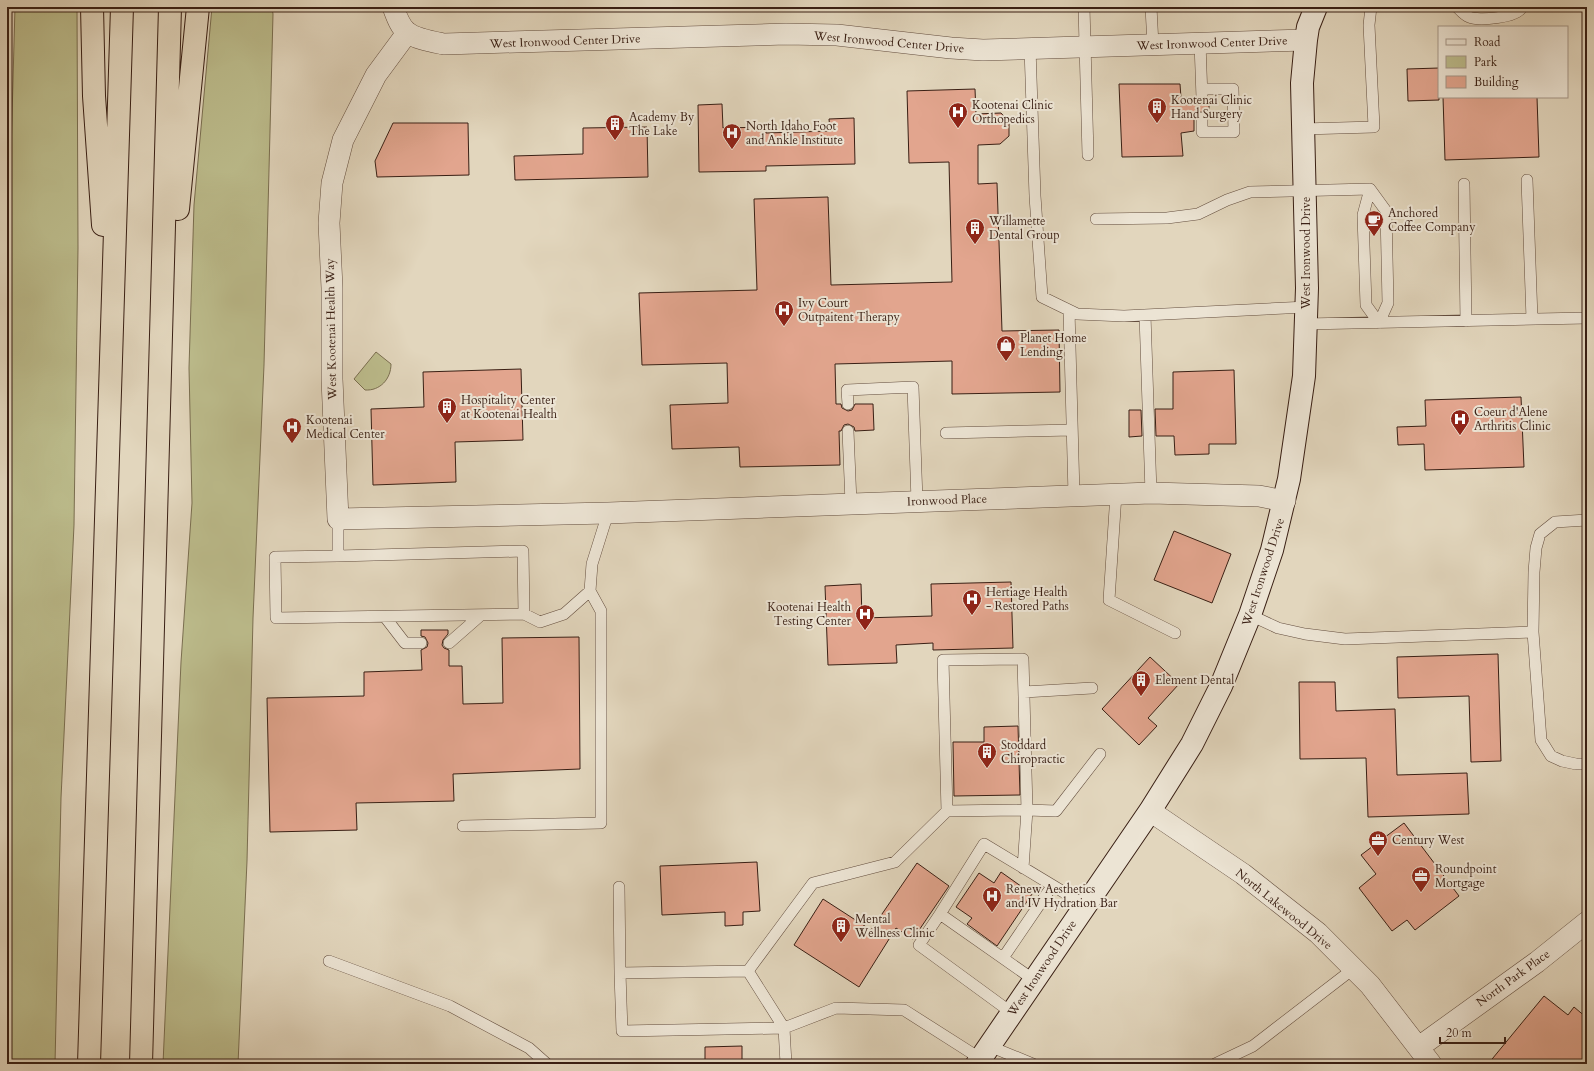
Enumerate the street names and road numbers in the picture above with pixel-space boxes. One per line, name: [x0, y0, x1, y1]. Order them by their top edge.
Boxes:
street label: West Ironwood Center Drive: [812, 27, 965, 57]
street label: West Ironwood Center Drive: [488, 30, 641, 52]
street label: West Ironwood Center Drive: [1135, 32, 1288, 54]
street label: West Ironwood Drive: [1298, 197, 1314, 310]
street label: West Kootenai Health Way: [322, 257, 340, 401]
street label: Ironwood Place: [907, 491, 987, 509]
street label: West Ironwood Drive: [1238, 516, 1288, 629]
street label: North Lakewood Drive: [1232, 865, 1336, 953]
street label: West Ironwood Drive: [1003, 917, 1080, 1020]
street label: North Park Place: [1473, 946, 1553, 1010]

